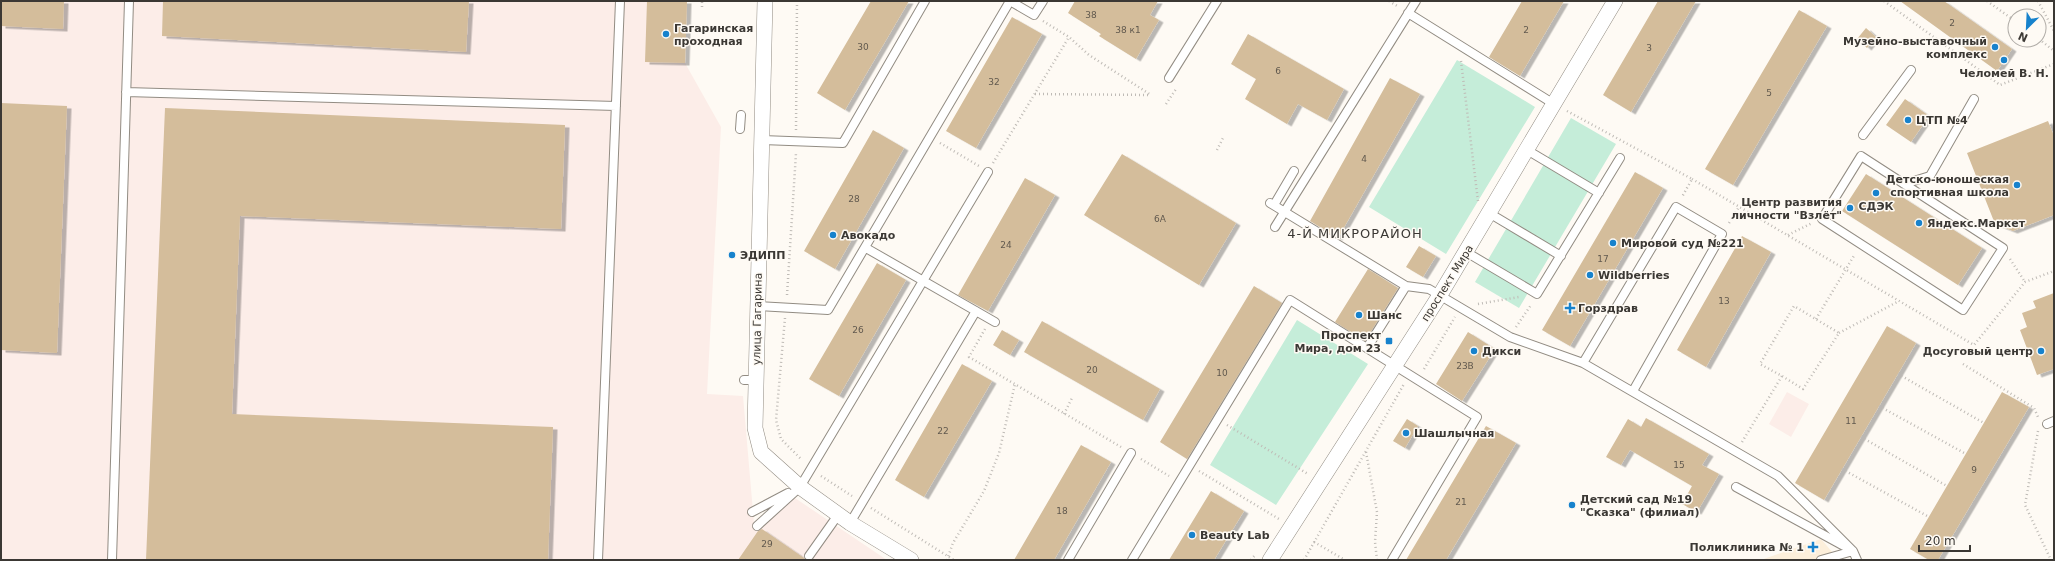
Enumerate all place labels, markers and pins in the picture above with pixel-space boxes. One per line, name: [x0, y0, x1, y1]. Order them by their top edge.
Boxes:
place label: Гагаринская проходная: [674, 22, 753, 48]
marker: Гагаринская проходная: [661, 29, 671, 39]
place label: Музейно-выставочный комплекс: [1843, 35, 1987, 61]
marker: Музейно-выставочный комплекс: [1990, 42, 2000, 52]
marker: Челомей В. Н.: [1999, 55, 2009, 65]
place label: Челомей В. Н.: [1959, 67, 2049, 80]
place label: ЦТП №4: [1916, 114, 1968, 127]
marker: ЦТП №4: [1903, 115, 1913, 125]
place label: Детско-юношеская спортивная школа: [1886, 173, 2009, 199]
marker: Детско-юношеская спортивная школа: [2012, 180, 2022, 190]
marker: СДЭК: [1871, 188, 1881, 198]
place label: Центр развития личности "Взлёт": [1731, 196, 1842, 222]
place label: СДЭК: [1859, 200, 1893, 213]
marker: Центр развития личности "Взлёт": [1845, 203, 1855, 213]
place label: Яндекс.Маркет: [1927, 217, 2026, 230]
marker: Яндекс.Маркет: [1914, 218, 1924, 228]
place label: Авокадо: [841, 229, 896, 242]
marker: Авокадо: [828, 230, 838, 240]
place label: Мировой суд №221: [1621, 237, 1744, 250]
marker: Мировой суд №221: [1608, 238, 1618, 248]
place label: ЭДИПП: [740, 249, 786, 262]
marker: ЭДИПП: [727, 250, 737, 260]
place label: Wildberries: [1598, 269, 1670, 282]
marker: Wildberries: [1585, 270, 1595, 280]
place label: Горздрав: [1578, 302, 1638, 315]
marker: Горздрав: [1565, 303, 1575, 313]
place label: Шанс: [1367, 309, 1402, 322]
marker: Шанс: [1354, 310, 1364, 320]
place label: Проспект Мира, дом 23: [1294, 329, 1382, 355]
marker: Проспект Мира, дом 23: [1384, 336, 1394, 346]
place label: Дикси: [1482, 345, 1521, 358]
place label: Досуговый центр: [1923, 345, 2033, 358]
marker: Дикси: [1469, 346, 1479, 356]
marker: Досуговый центр: [2036, 346, 2046, 356]
place label: Шашлычная: [1414, 427, 1494, 440]
marker: Шашлычная: [1401, 428, 1411, 438]
place label: Детский сад №19 "Сказка" (филиал): [1580, 493, 1699, 519]
marker: Детский сад №19 "Сказка" (филиал): [1567, 500, 1577, 510]
place label: Beauty Lab: [1200, 529, 1270, 542]
marker: Beauty Lab: [1187, 530, 1197, 540]
place label: Поликлиника № 1: [1689, 541, 1804, 554]
marker: Поликлиника № 1: [1807, 541, 1819, 553]

